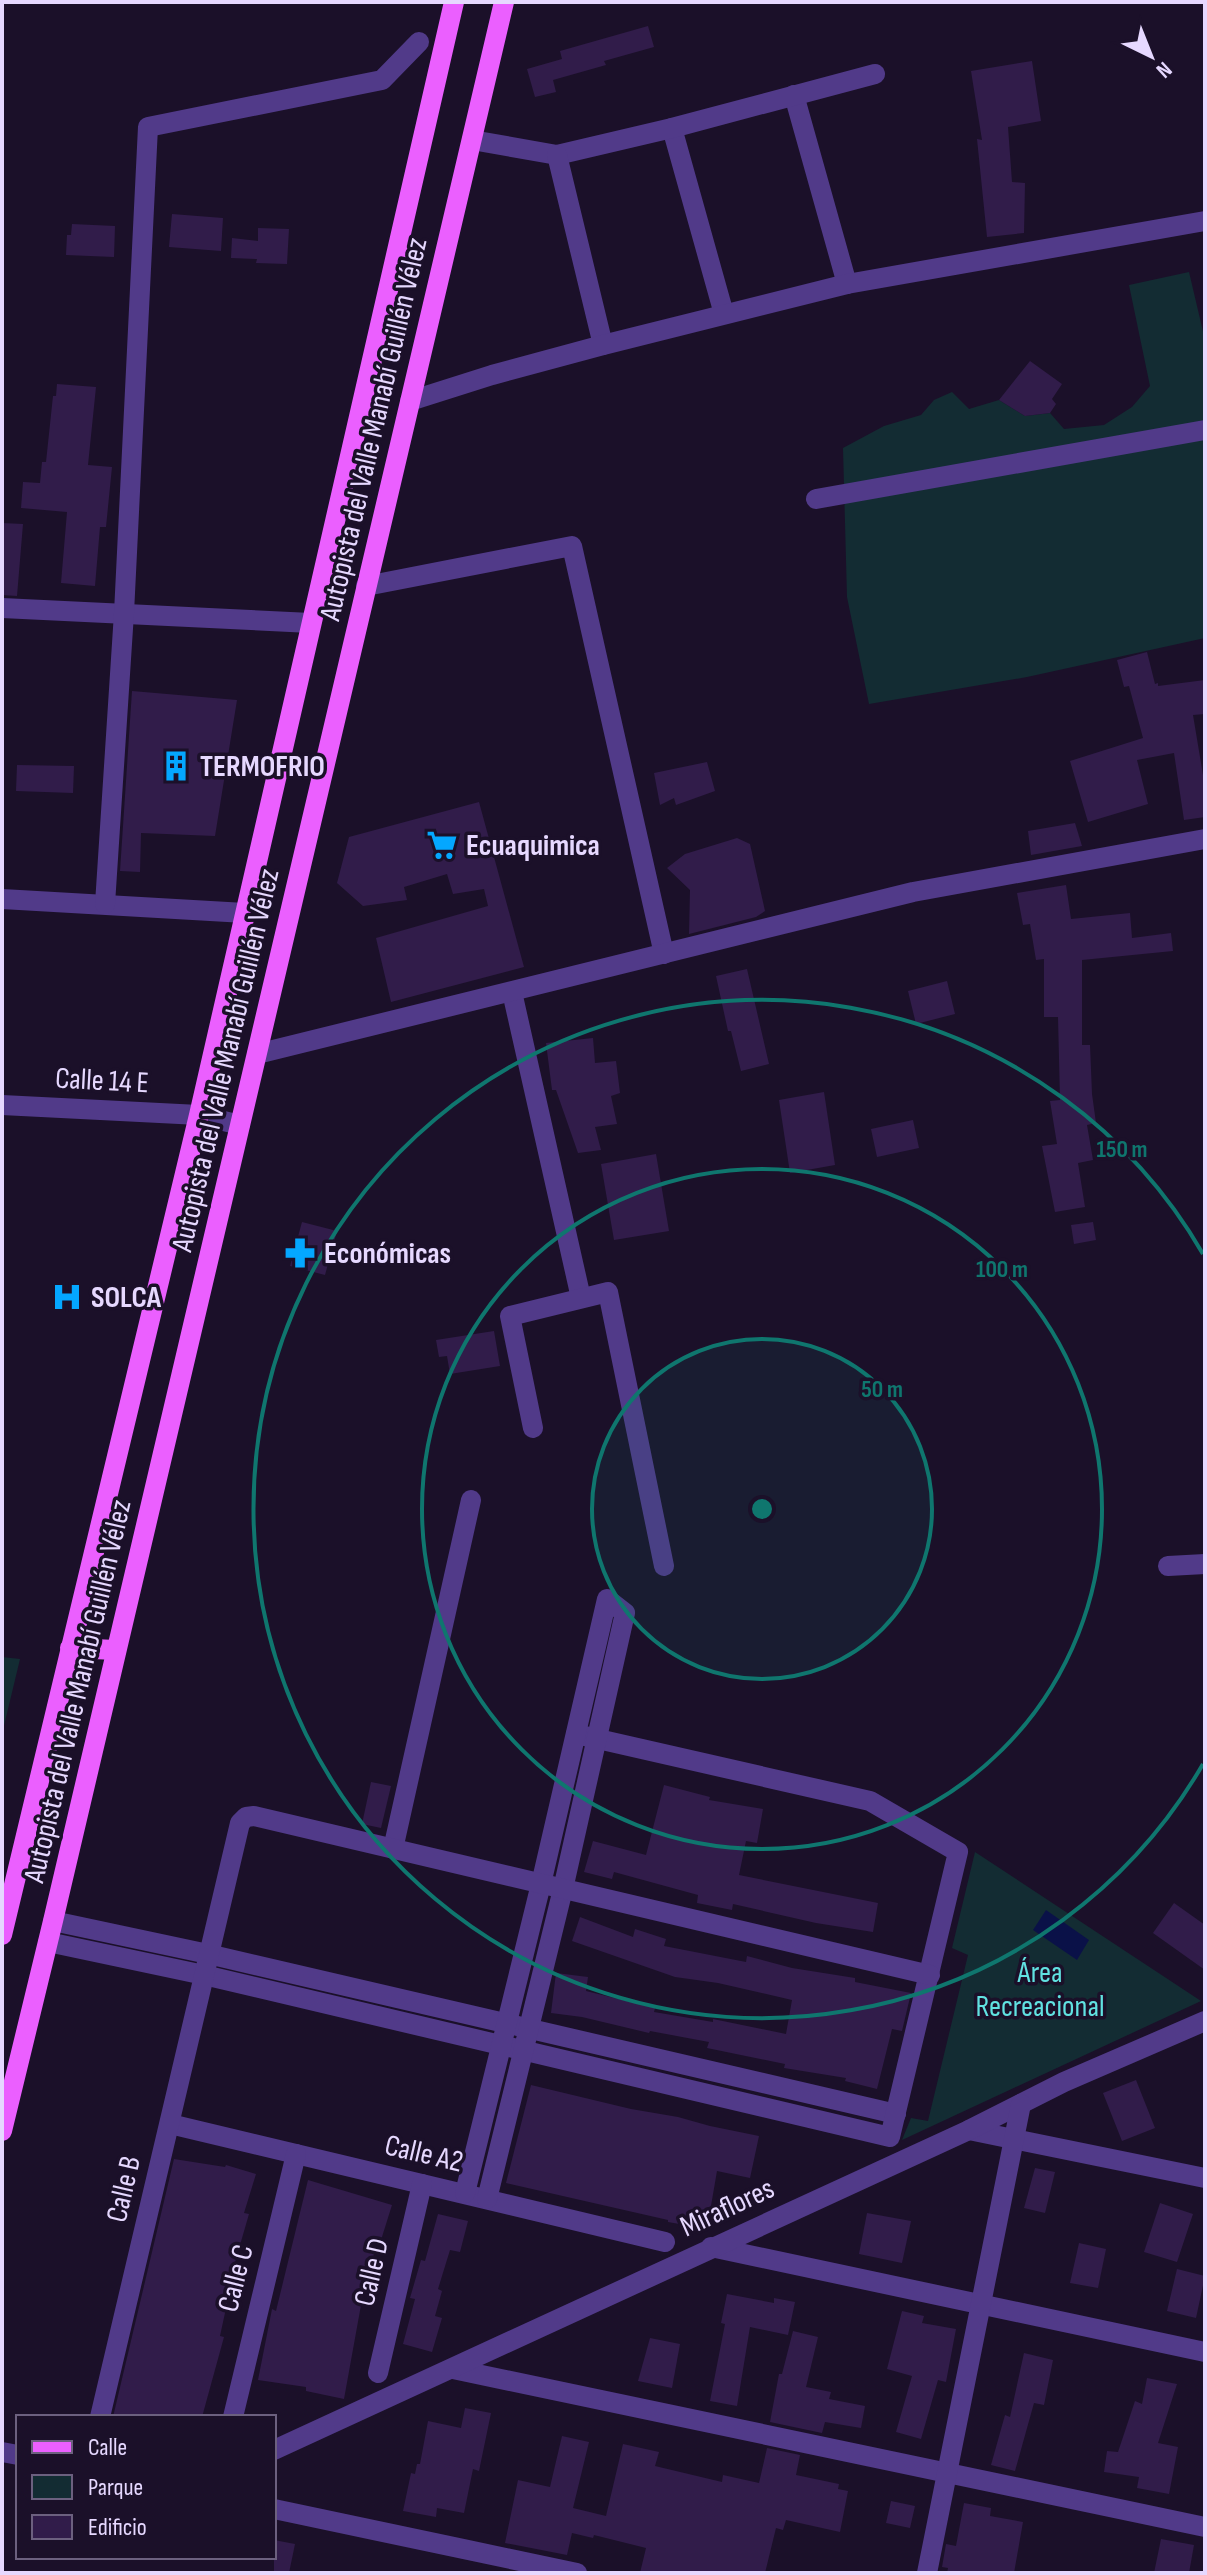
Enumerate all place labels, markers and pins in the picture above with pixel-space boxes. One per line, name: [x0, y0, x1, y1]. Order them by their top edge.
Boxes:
building icon: TERMOFRIO: [159, 749, 193, 783]
place label: TERMOFRIO: [200, 749, 325, 785]
supermarket icon: Ecuaquimica: [425, 828, 459, 862]
place label: Ecuaquimica: [466, 828, 600, 864]
pharmacy icon: Económicas: [283, 1236, 317, 1270]
place label: Económicas: [324, 1236, 451, 1272]
hospital icon: SOLCA: [50, 1280, 84, 1314]
place label: SOLCA: [91, 1280, 162, 1316]
centre of rings: [748, 1495, 776, 1523]

